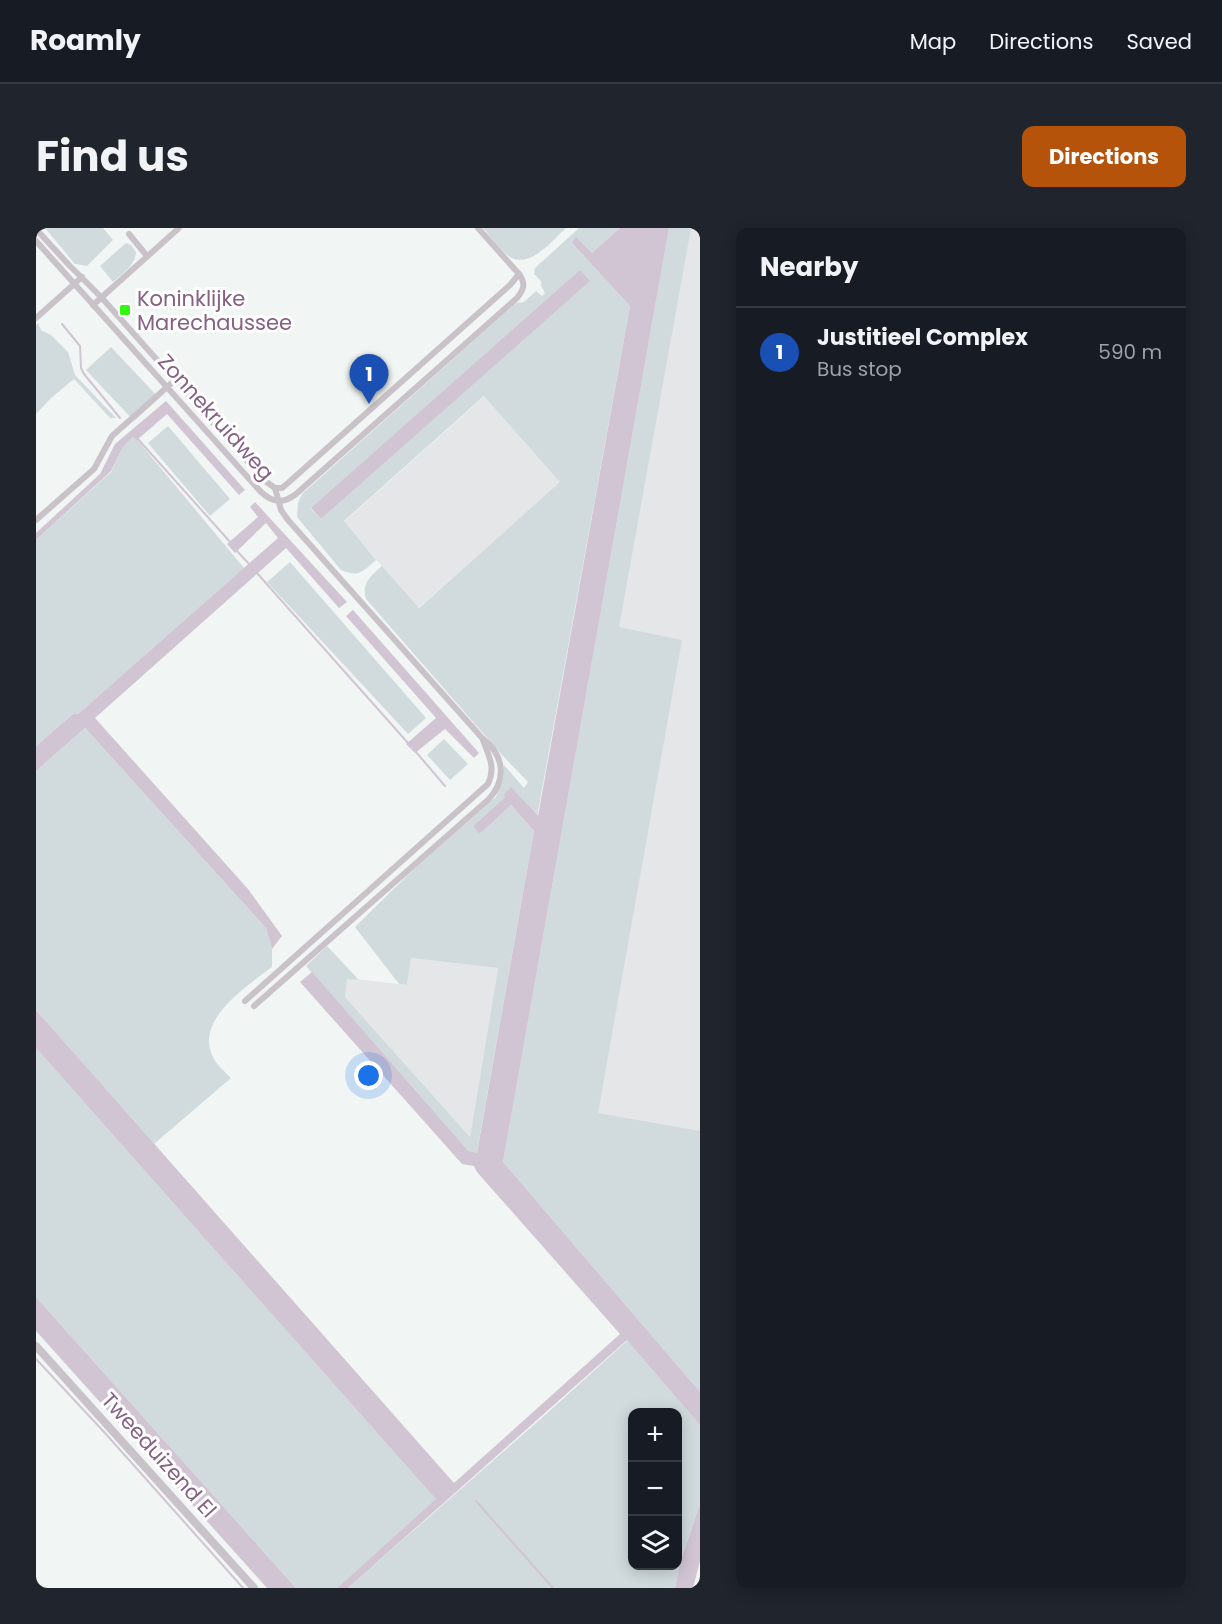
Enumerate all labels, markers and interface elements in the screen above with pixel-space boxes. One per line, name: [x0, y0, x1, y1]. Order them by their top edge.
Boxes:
text: Roamly: [30, 21, 141, 60]
text: Map: [910, 27, 956, 56]
text: Directions: [989, 27, 1093, 56]
text: Saved: [1126, 27, 1192, 56]
button: Directions: [1022, 126, 1186, 187]
text: Find us: [36, 127, 189, 186]
text: Nearby: [760, 249, 858, 285]
place label: Koninklijke Marechaussee: [137, 284, 292, 337]
marker: Koninklijke Marechaussee: [118, 303, 132, 317]
text: Justitieel Complex: [817, 322, 1028, 353]
text: 1: [776, 338, 783, 366]
text: 590 m: [1098, 338, 1162, 366]
street label: Zonnekruidweg: [151, 348, 281, 486]
pin: 1: [350, 354, 388, 404]
text: Bus stop: [817, 355, 902, 383]
your location: [354, 1061, 383, 1090]
street label: Tweeduizend El: [95, 1386, 223, 1524]
map controls: [628, 1408, 682, 1570]
button: +: [628, 1408, 682, 1462]
button: −: [628, 1462, 682, 1516]
button: layers: [628, 1516, 682, 1570]

